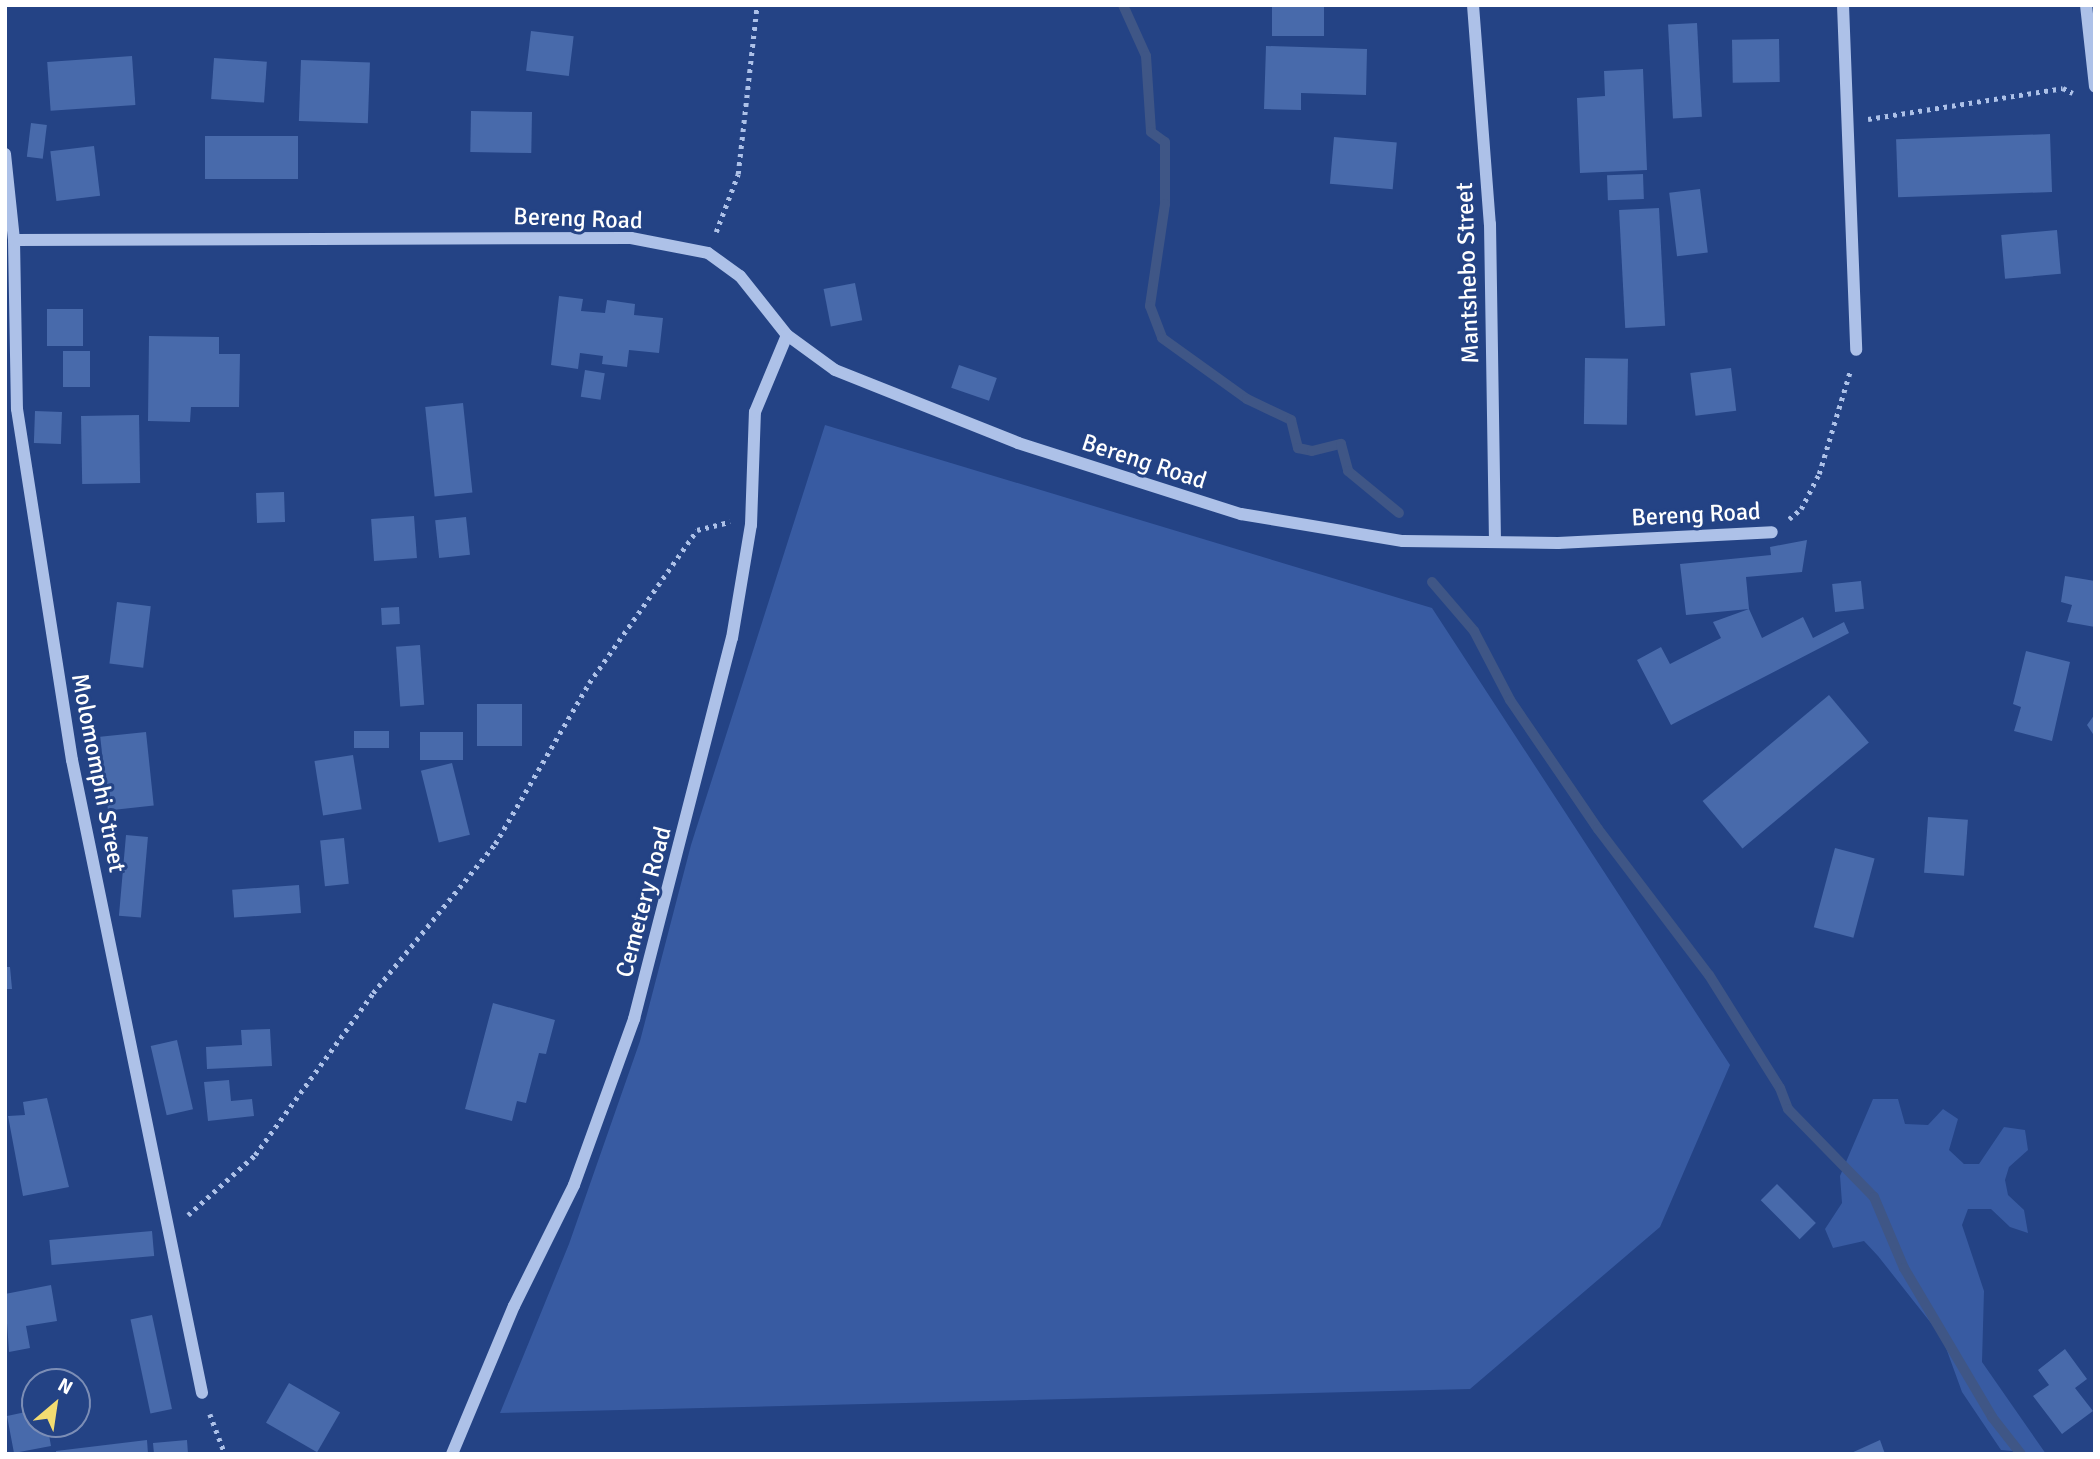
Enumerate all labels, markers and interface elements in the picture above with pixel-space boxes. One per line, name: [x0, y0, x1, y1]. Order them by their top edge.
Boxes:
street label: Mantshebo Street: [1450, 182, 1486, 364]
street label: Bereng Road: [513, 202, 643, 236]
street label: Bereng Road: [1078, 428, 1210, 496]
street label: Bereng Road: [1631, 497, 1761, 533]
street label: Molomomphi Street: [65, 671, 131, 875]
street label: Cemetery Road: [610, 823, 678, 981]
north arrow: [21, 1368, 91, 1438]
text: N: [54, 1373, 77, 1400]

